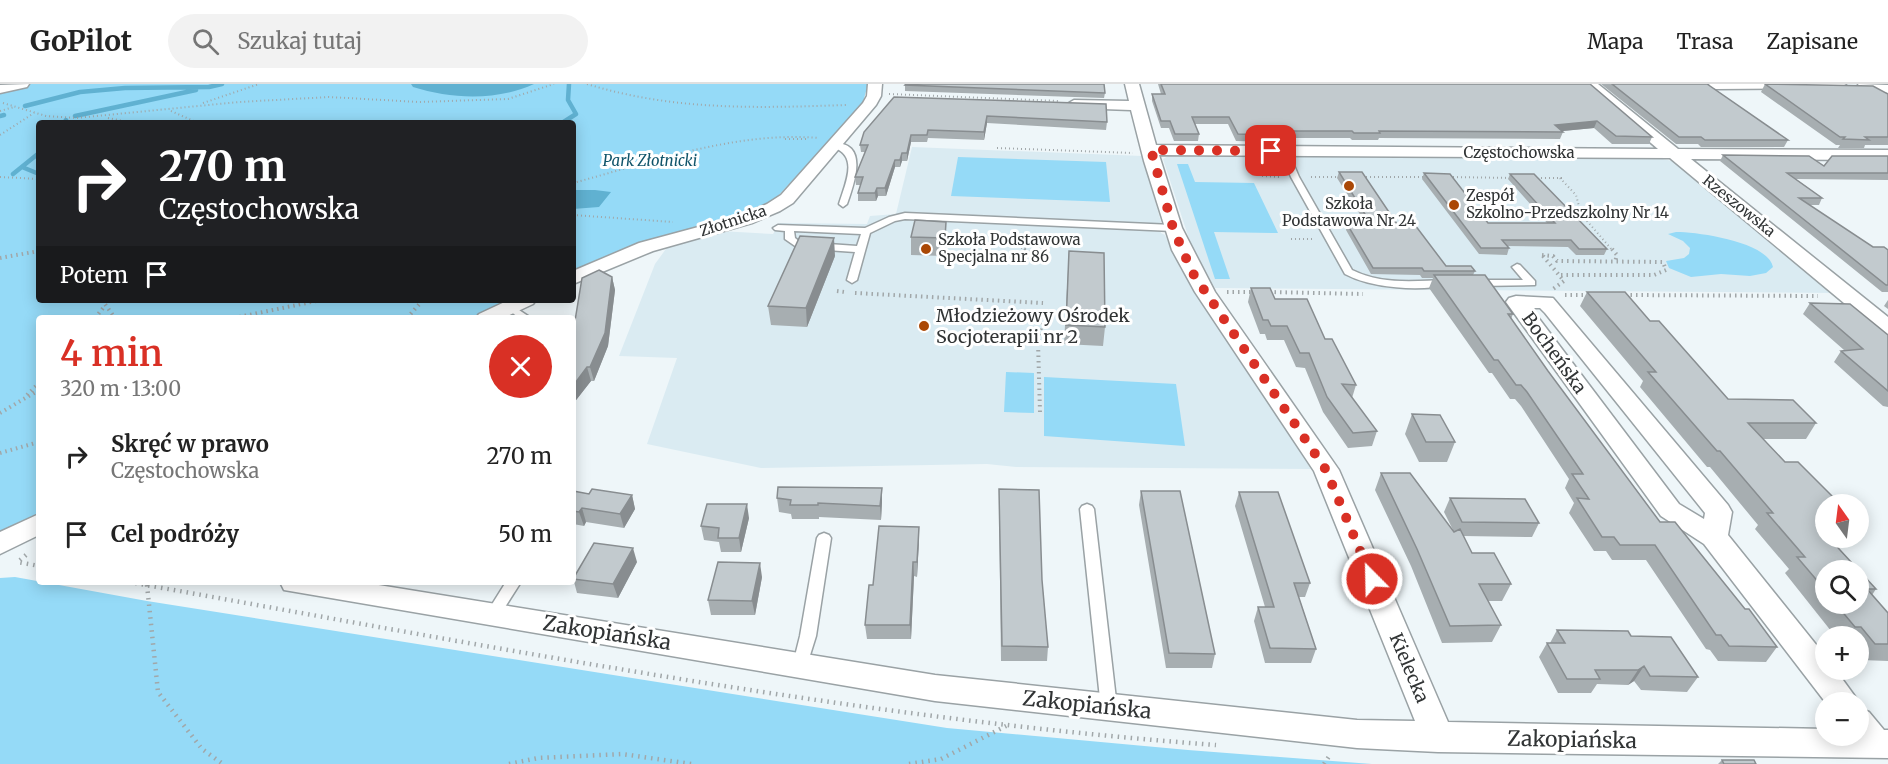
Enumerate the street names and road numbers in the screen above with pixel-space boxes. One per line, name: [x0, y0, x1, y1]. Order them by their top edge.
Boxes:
street label: Częstochowska: [1463, 143, 1575, 162]
street label: Rzeszowska: [1699, 170, 1780, 241]
street label: Złotnicka: [697, 201, 769, 240]
street label: Bocheńska: [1517, 307, 1592, 398]
street label: Zakopiańska: [541, 609, 673, 656]
street label: Kielecka: [1385, 630, 1434, 706]
street label: Zakopiańska: [1021, 684, 1153, 725]
street label: Zakopiańska: [1507, 725, 1637, 754]

